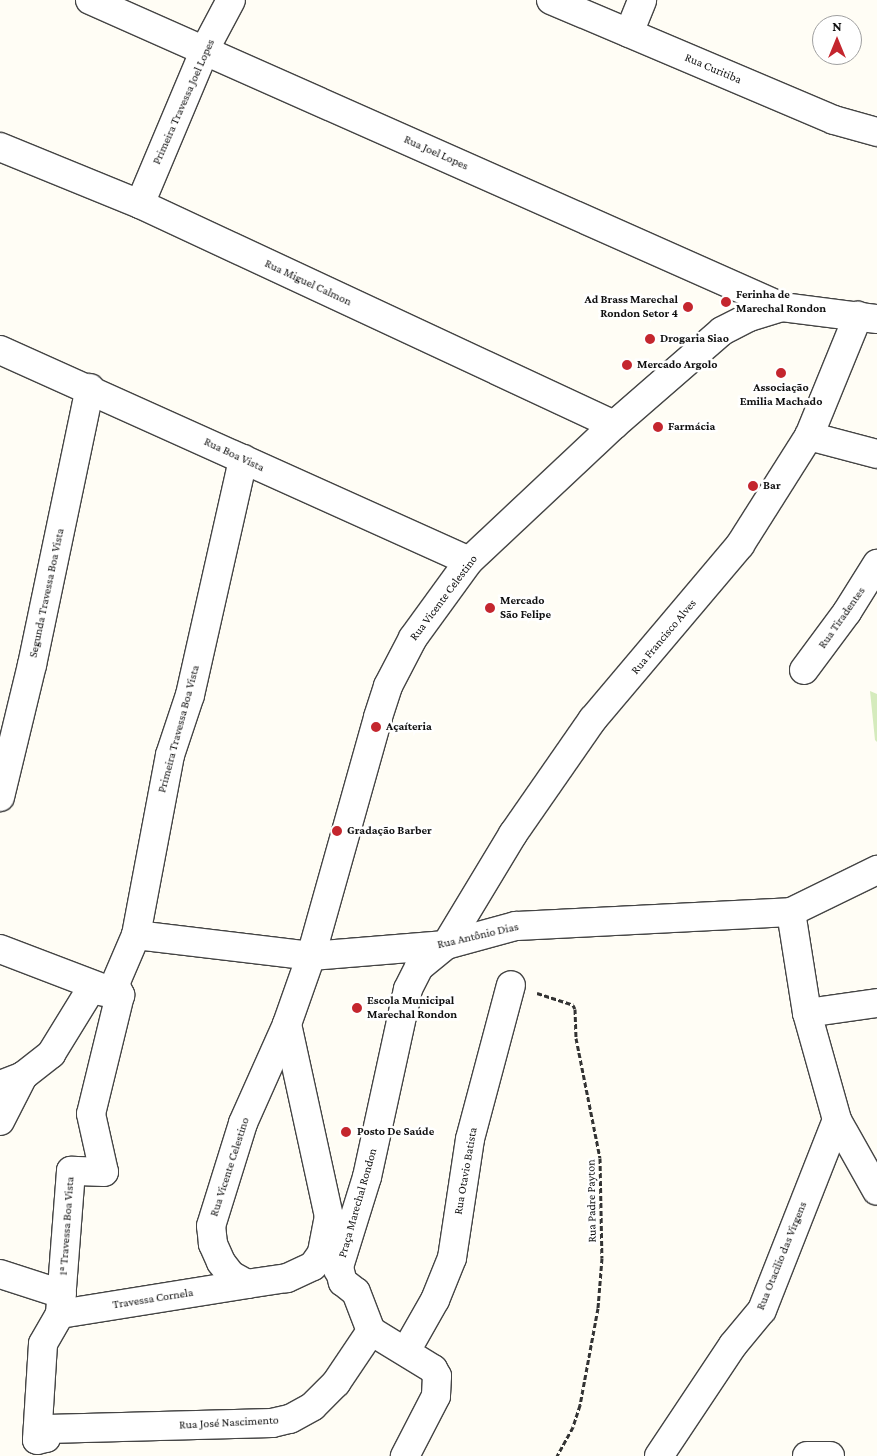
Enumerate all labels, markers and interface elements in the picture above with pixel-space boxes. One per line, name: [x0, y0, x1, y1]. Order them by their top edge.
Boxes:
north arrow: [812, 15, 862, 65]
text: N: [832, 18, 842, 34]
street label: Primeira Travessa Joel Lopes: [150, 37, 218, 167]
street label: Rua Curitiba: [682, 51, 744, 87]
street label: Rua Joel Lopes: [402, 132, 470, 174]
street label: Rua Miguel Calmon: [262, 257, 354, 309]
place label: Ferinha de Marechal Rondon: [736, 288, 826, 316]
place label: Ad Brass Marechal Rondon Setor 4: [585, 293, 678, 321]
marker: Ferinha de Marechal Rondon: [720, 296, 732, 308]
marker: Ad Brass Marechal Rondon Setor 4: [682, 301, 694, 313]
place label: Drogaria Siao: [660, 332, 729, 346]
marker: Drogaria Siao: [644, 333, 656, 345]
place label: Mercado Argolo: [637, 358, 718, 372]
marker: Mercado Argolo: [621, 359, 633, 371]
marker: Associação Emilia Machado: [775, 367, 787, 379]
place label: Associação Emilia Machado: [740, 381, 822, 409]
place label: Farmácia: [668, 420, 715, 434]
marker: Farmácia: [652, 421, 664, 433]
street label: Rua Boa Vista: [202, 435, 266, 475]
place label: Bar: [763, 479, 781, 493]
marker: Bar: [747, 480, 759, 492]
street label: Segunda Travessa Boa Vista: [26, 527, 68, 659]
street label: Rua Vicente Celestino: [407, 552, 481, 644]
street label: Rua Tiradentes: [816, 584, 868, 652]
place label: Mercado São Felipe: [500, 594, 551, 622]
street label: Rua Francisco Alves: [628, 596, 700, 678]
marker: Mercado São Felipe: [484, 602, 496, 614]
street label: Primeira Travessa Boa Vista: [155, 664, 203, 794]
place label: Açaíteria: [386, 720, 432, 734]
marker: Açaíteria: [370, 721, 382, 733]
place label: Gradação Barber: [347, 824, 432, 838]
marker: Gradação Barber: [331, 825, 343, 837]
street label: Rua Antônio Dias: [436, 920, 520, 952]
place label: Escola Municipal Marechal Rondon: [367, 994, 457, 1022]
marker: Escola Municipal Marechal Rondon: [351, 1002, 363, 1014]
street label: Rua Vicente Celestino: [207, 1116, 253, 1218]
marker: Posto De Saúde: [339, 1125, 353, 1139]
place label: Posto De Saúde: [357, 1125, 434, 1139]
street label: Rua Otavio Batista: [451, 1126, 481, 1216]
street label: Praça Marechal Rondon: [335, 1147, 381, 1259]
street label: Rua Padre Payton: [584, 1159, 600, 1243]
street label: 1ª Travessa Boa Vista: [56, 1176, 78, 1276]
street label: Rua Otacilio das Virgens: [754, 1200, 810, 1312]
street label: Travessa Cornela: [112, 1286, 194, 1312]
street label: Rua José Nascimento: [179, 1413, 279, 1433]

